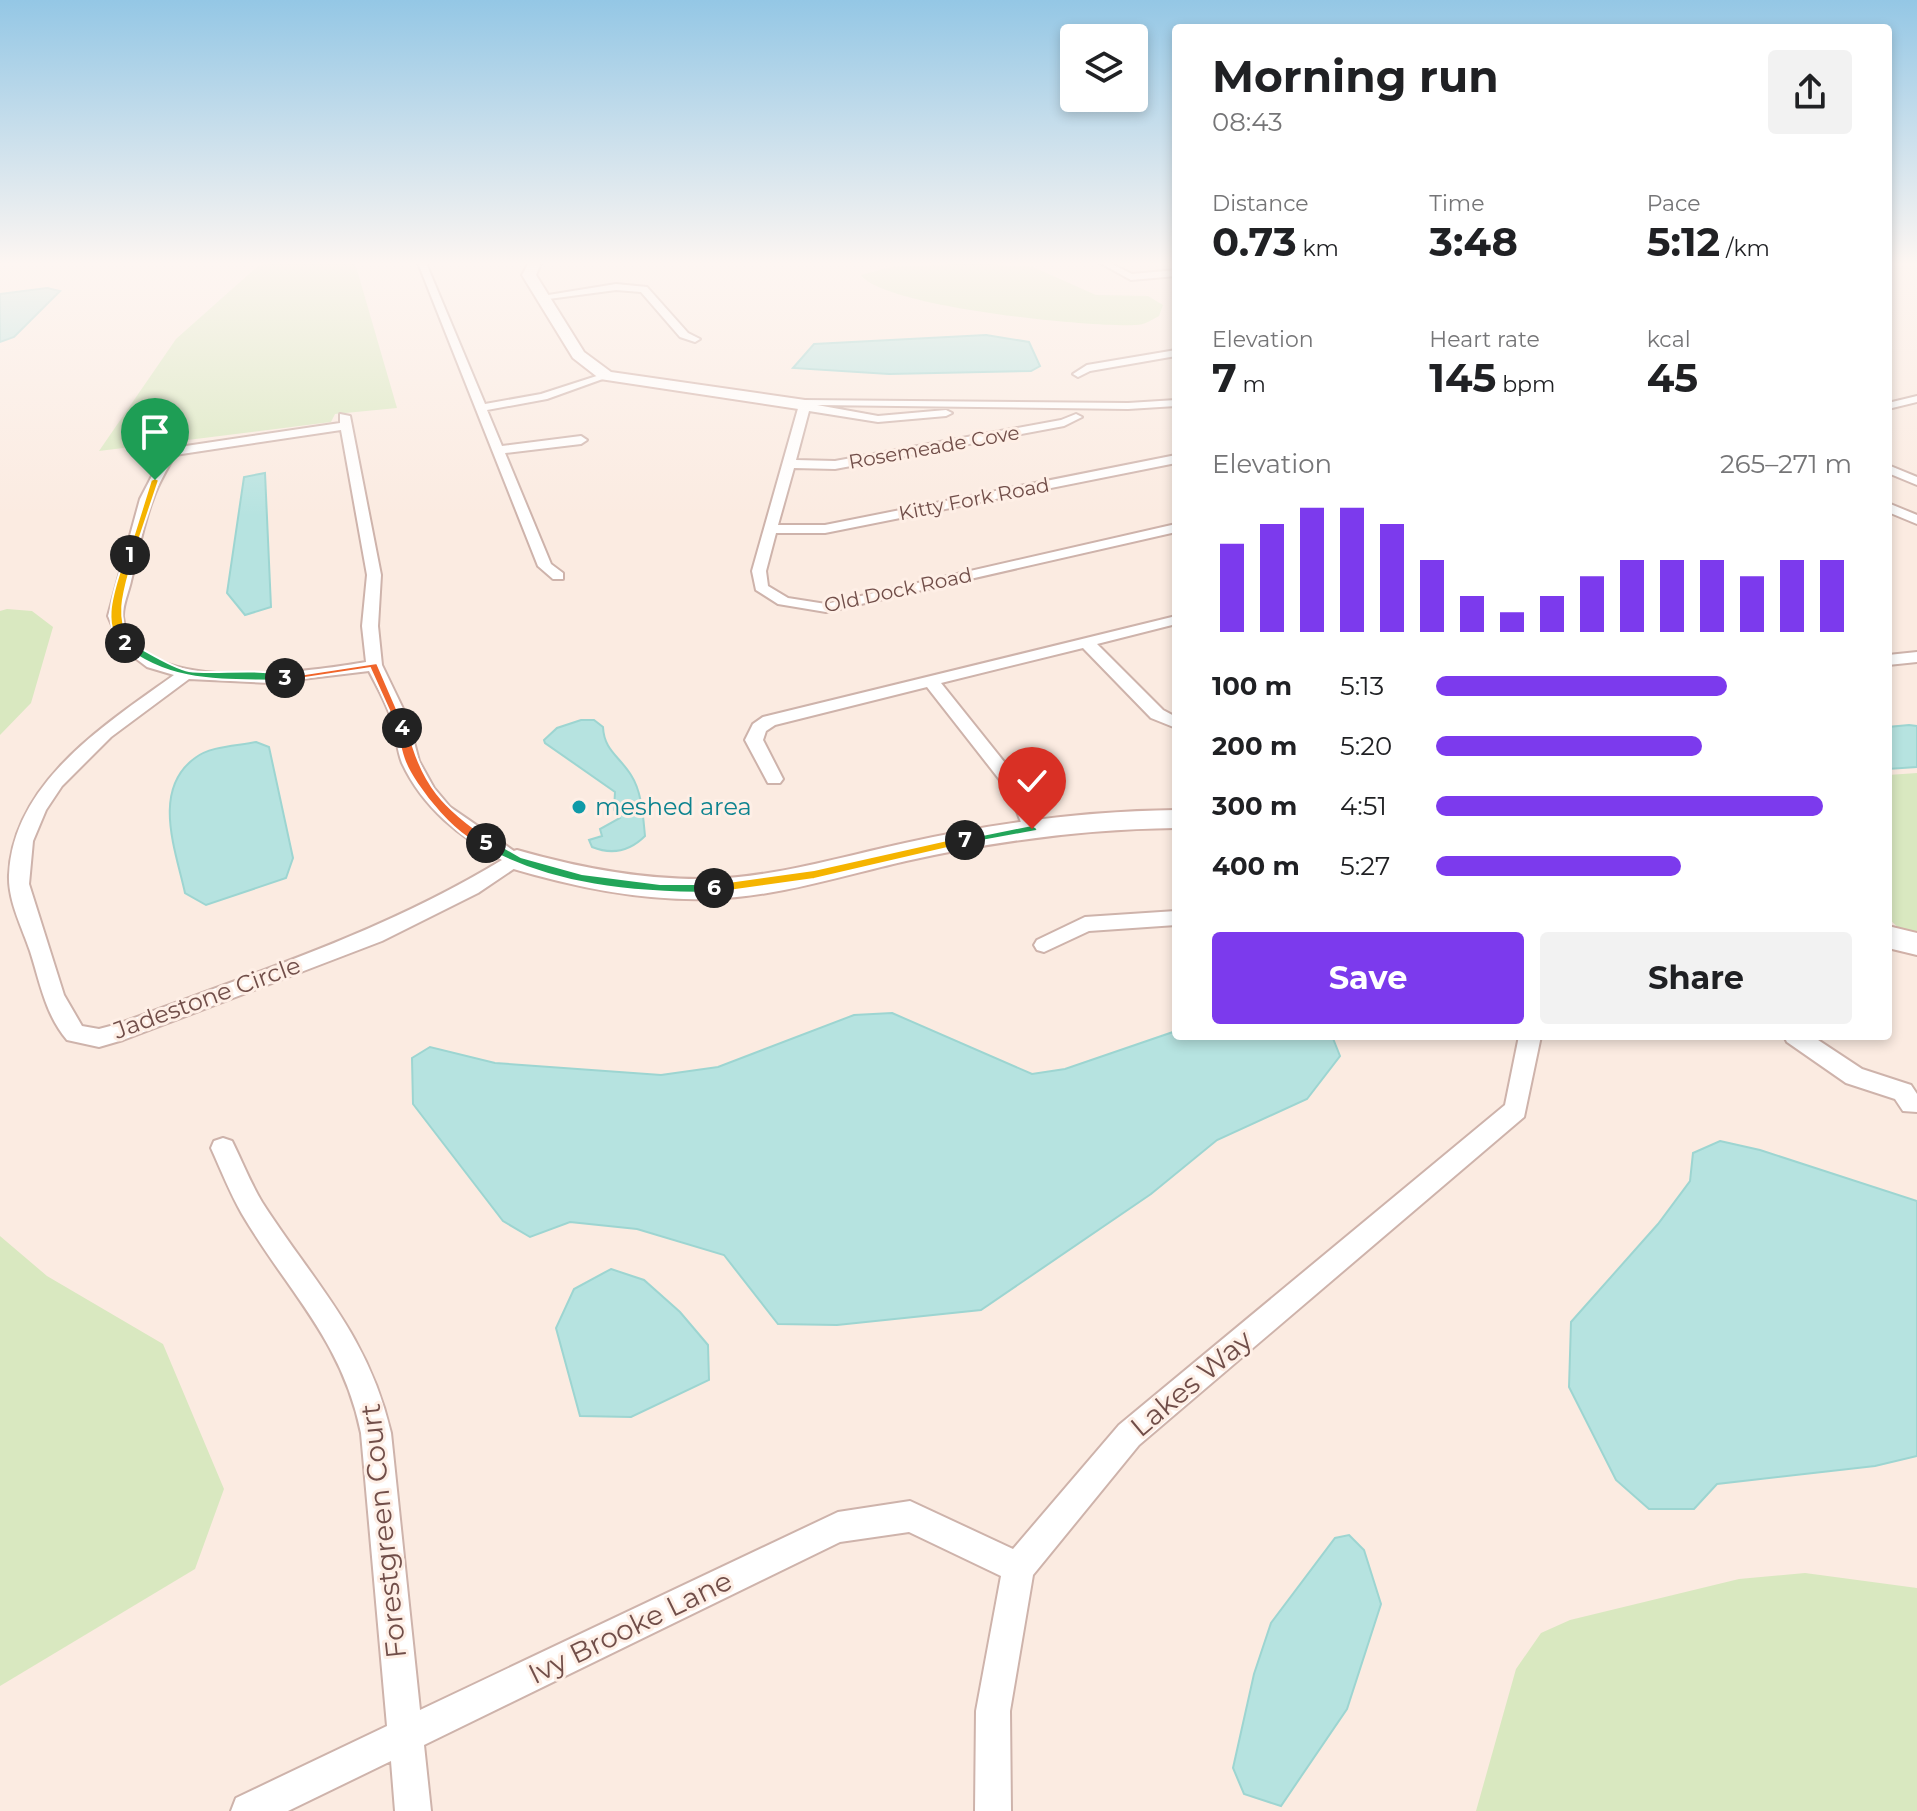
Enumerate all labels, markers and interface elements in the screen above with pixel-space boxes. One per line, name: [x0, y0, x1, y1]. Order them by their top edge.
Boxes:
map controls: [1060, 24, 1148, 112]
button: layers: [1060, 24, 1148, 112]
text: Morning run: [1212, 49, 1499, 103]
button: share: [1768, 50, 1852, 134]
text: 08:43: [1212, 106, 1283, 138]
text: Distance: [1212, 190, 1309, 217]
text: Time: [1429, 190, 1485, 217]
text: Pace: [1647, 190, 1701, 217]
text: 0.73: [1212, 217, 1297, 266]
text: 3:48: [1429, 217, 1518, 266]
text: 5:12: [1647, 217, 1720, 266]
text: km: [1297, 235, 1339, 262]
text: /km: [1720, 235, 1770, 262]
text: Elevation: [1212, 326, 1314, 353]
text: Heart rate: [1429, 326, 1540, 353]
text: kcal: [1647, 326, 1691, 353]
text: 7: [1212, 353, 1237, 402]
text: 145: [1429, 353, 1496, 402]
text: 45: [1647, 353, 1698, 402]
text: m: [1237, 371, 1266, 398]
text: bpm: [1496, 371, 1555, 398]
pin: [121, 398, 189, 480]
icon: arrive: [133, 410, 177, 454]
street label: Rosemeade Cove: [847, 420, 1021, 474]
text: Elevation: [1212, 448, 1332, 480]
text: 265–271 m: [1720, 448, 1852, 480]
street label: Kitty Fork Road: [897, 473, 1051, 525]
pin: 1: [110, 535, 150, 575]
text: 1: [126, 541, 134, 568]
street label: Old Dock Road: [822, 563, 974, 617]
pin: 2: [105, 623, 145, 663]
text: 2: [119, 629, 131, 656]
pin: 3: [265, 658, 305, 698]
text: 3: [278, 664, 292, 691]
text: 100 m: [1212, 670, 1292, 702]
text: 5:13: [1340, 670, 1384, 702]
pin: 4: [382, 708, 422, 748]
text: 4: [394, 714, 410, 741]
text: 200 m: [1212, 730, 1297, 762]
text: 5:20: [1340, 730, 1392, 762]
pin: [998, 747, 1066, 829]
icon: check: [1010, 759, 1054, 803]
text: 300 m: [1212, 790, 1297, 822]
text: 4:51: [1340, 790, 1387, 822]
place label: meshed area: [595, 792, 752, 821]
marker: meshed area: [570, 798, 588, 816]
pin: 7: [945, 820, 985, 860]
pin: 5: [466, 823, 506, 863]
text: 7: [958, 826, 972, 853]
text: 5: [479, 829, 493, 856]
text: 400 m: [1212, 850, 1300, 882]
text: 5:27: [1340, 850, 1390, 882]
pin: 6: [694, 868, 734, 908]
text: 6: [707, 874, 721, 901]
button: Save: [1212, 932, 1524, 1024]
button: Share: [1540, 932, 1852, 1024]
street label: Jadestone Circle: [108, 950, 304, 1045]
street label: Lakes Way: [1123, 1322, 1259, 1444]
street label: Forestgreen Court: [353, 1402, 413, 1660]
street label: Ivy Brooke Lane: [523, 1563, 737, 1691]

